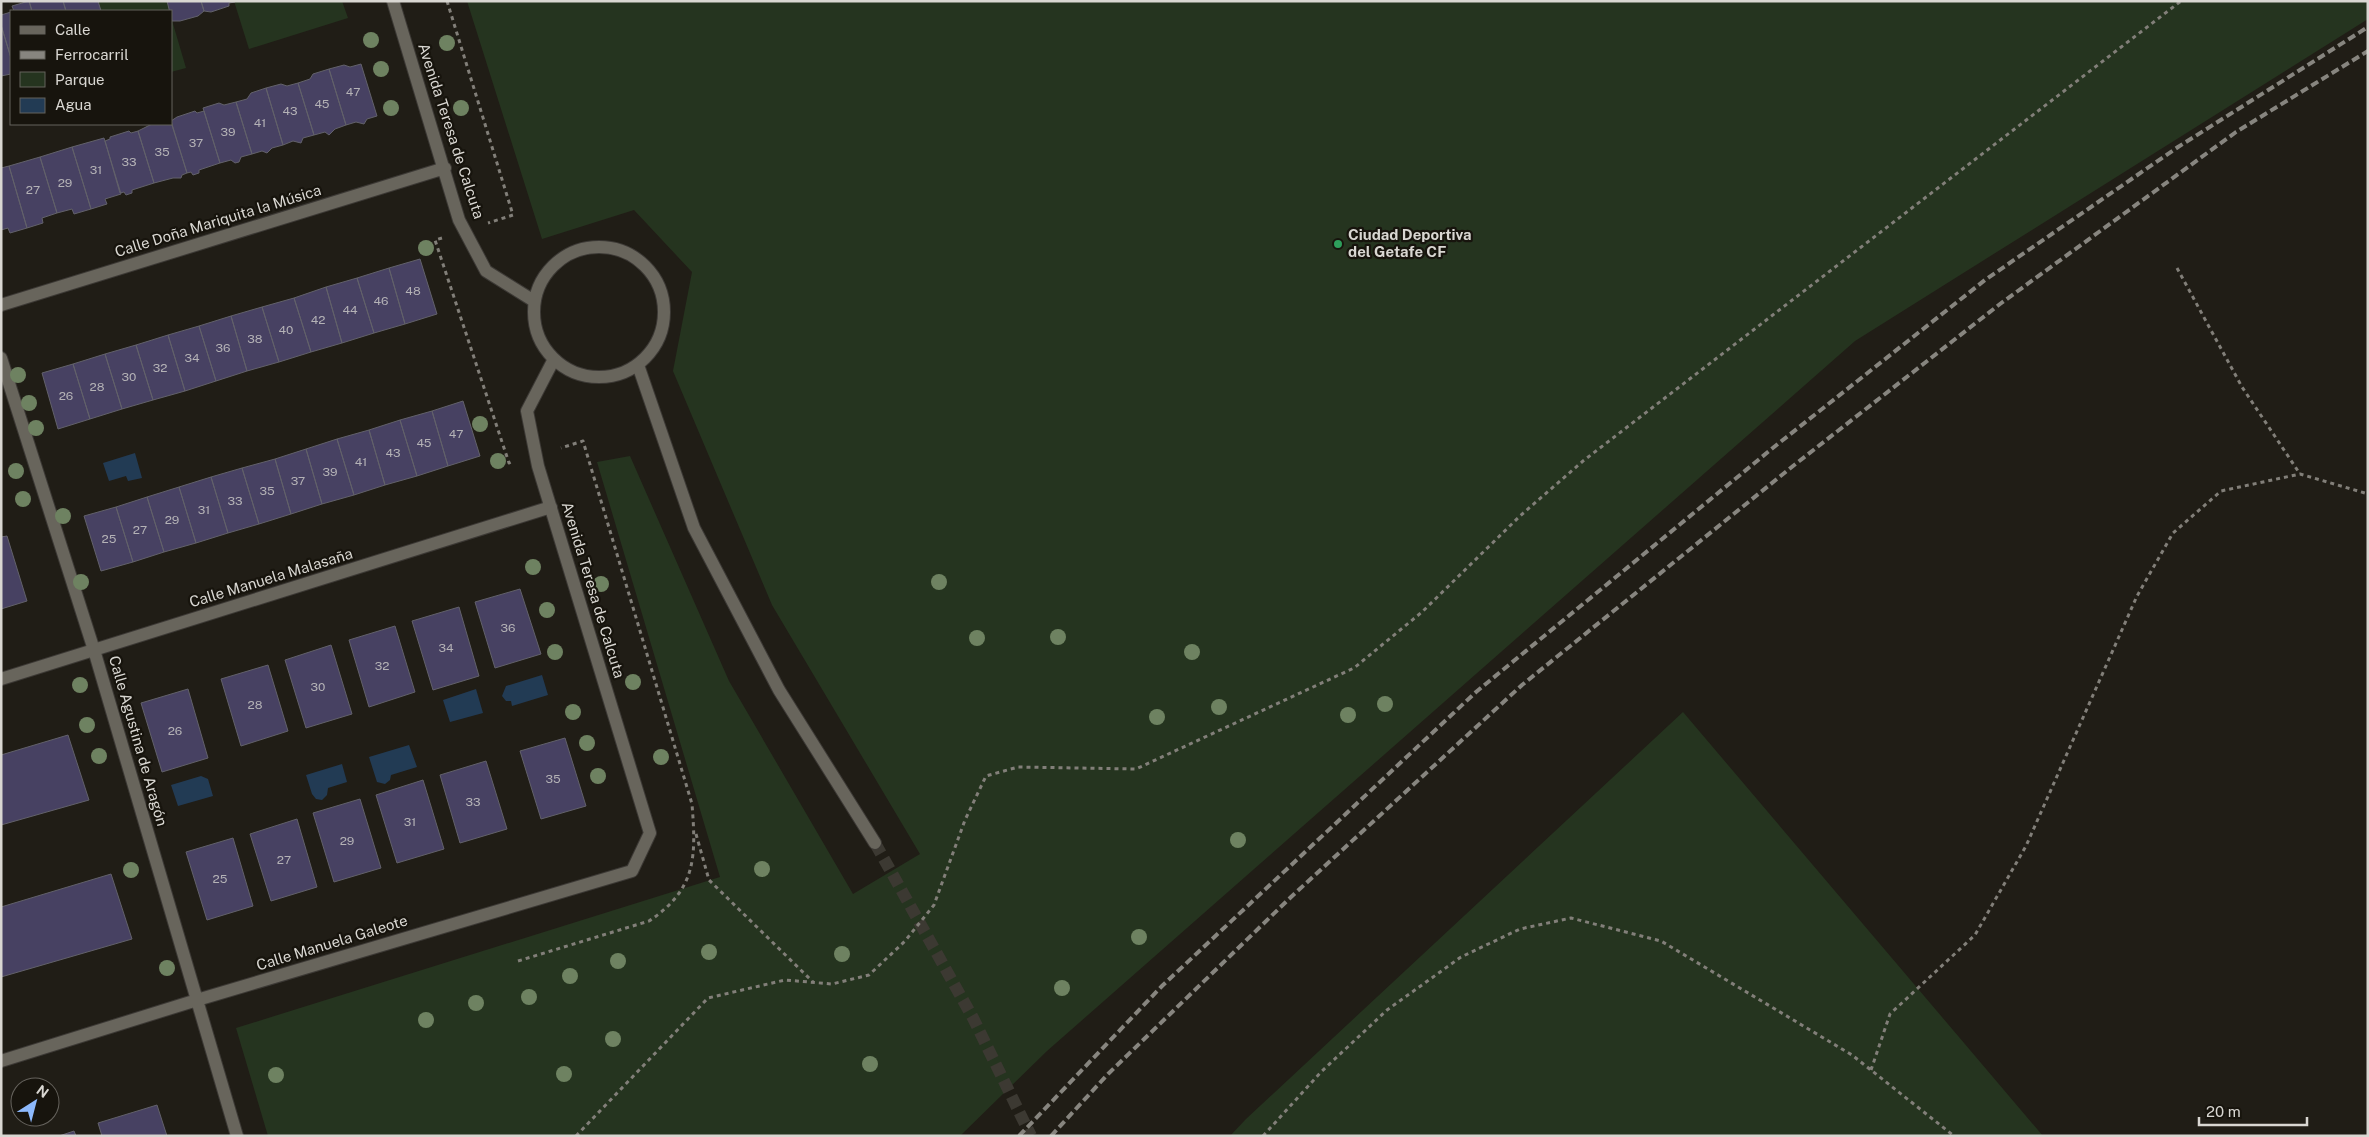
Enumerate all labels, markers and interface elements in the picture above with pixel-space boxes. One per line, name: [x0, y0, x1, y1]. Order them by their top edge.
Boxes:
legend: [10, 10, 172, 125]
text: Calle: [55, 21, 91, 38]
street label: Avenida Teresa de Calcuta: [415, 41, 488, 221]
text: Ferrocarril: [55, 46, 129, 63]
text: Parque: [55, 71, 105, 88]
house number: 47: [346, 85, 360, 99]
text: Agua: [55, 96, 92, 113]
house number: 45: [314, 97, 330, 111]
house number: 43: [282, 104, 298, 118]
house number: 41: [254, 116, 266, 130]
house number: 39: [221, 125, 235, 139]
house number: 37: [189, 136, 203, 150]
house number: 35: [154, 145, 170, 159]
house number: 33: [121, 155, 137, 169]
house number: 31: [90, 163, 102, 177]
house number: 29: [58, 176, 72, 190]
street label: Calle Doña Mariquita la Música: [113, 181, 323, 260]
house number: 27: [26, 183, 40, 197]
place label: Ciudad Deportiva del Getafe CF: [1348, 226, 1471, 260]
marker: Ciudad Deportiva del Getafe CF: [1332, 238, 1344, 250]
house number: 48: [405, 284, 421, 298]
house number: 46: [373, 294, 389, 308]
house number: 44: [342, 303, 358, 317]
house number: 42: [311, 313, 325, 327]
house number: 40: [279, 323, 293, 337]
house number: 38: [247, 332, 263, 346]
house number: 36: [216, 341, 230, 355]
house number: 34: [184, 351, 200, 365]
house number: 32: [153, 361, 167, 375]
house number: 30: [122, 370, 136, 384]
house number: 28: [90, 380, 105, 394]
house number: 26: [59, 389, 73, 403]
house number: 47: [449, 427, 463, 441]
house number: 45: [416, 436, 432, 450]
house number: 43: [385, 446, 401, 460]
house number: 41: [355, 455, 367, 469]
house number: 39: [323, 465, 337, 479]
house number: 37: [291, 474, 305, 488]
house number: 35: [259, 484, 275, 498]
house number: 33: [227, 494, 243, 508]
street label: Avenida Teresa de Calcuta: [559, 500, 628, 680]
house number: 31: [198, 503, 210, 517]
house number: 29: [165, 513, 179, 527]
house number: 27: [133, 523, 147, 537]
house number: 25: [102, 532, 117, 546]
street label: Calle Manuela Malasaña: [187, 545, 355, 610]
house number: 36: [501, 621, 515, 635]
house number: 34: [438, 641, 454, 655]
street label: Calle Agustina de Aragón: [106, 654, 171, 828]
house number: 32: [375, 659, 389, 673]
house number: 30: [311, 680, 325, 694]
house number: 28: [248, 698, 263, 712]
house number: 26: [168, 724, 182, 738]
house number: 35: [545, 772, 561, 786]
house number: 33: [465, 795, 481, 809]
house number: 31: [404, 815, 416, 829]
house number: 29: [340, 834, 354, 848]
house number: 27: [277, 853, 291, 867]
house number: 25: [213, 872, 228, 886]
street label: Calle Manuela Galeote: [254, 911, 409, 974]
north arrow: [10, 1077, 60, 1127]
text: N: [34, 1082, 52, 1101]
scale bar: [2199, 1094, 2306, 1126]
text: 20 m: [2206, 1103, 2241, 1120]

